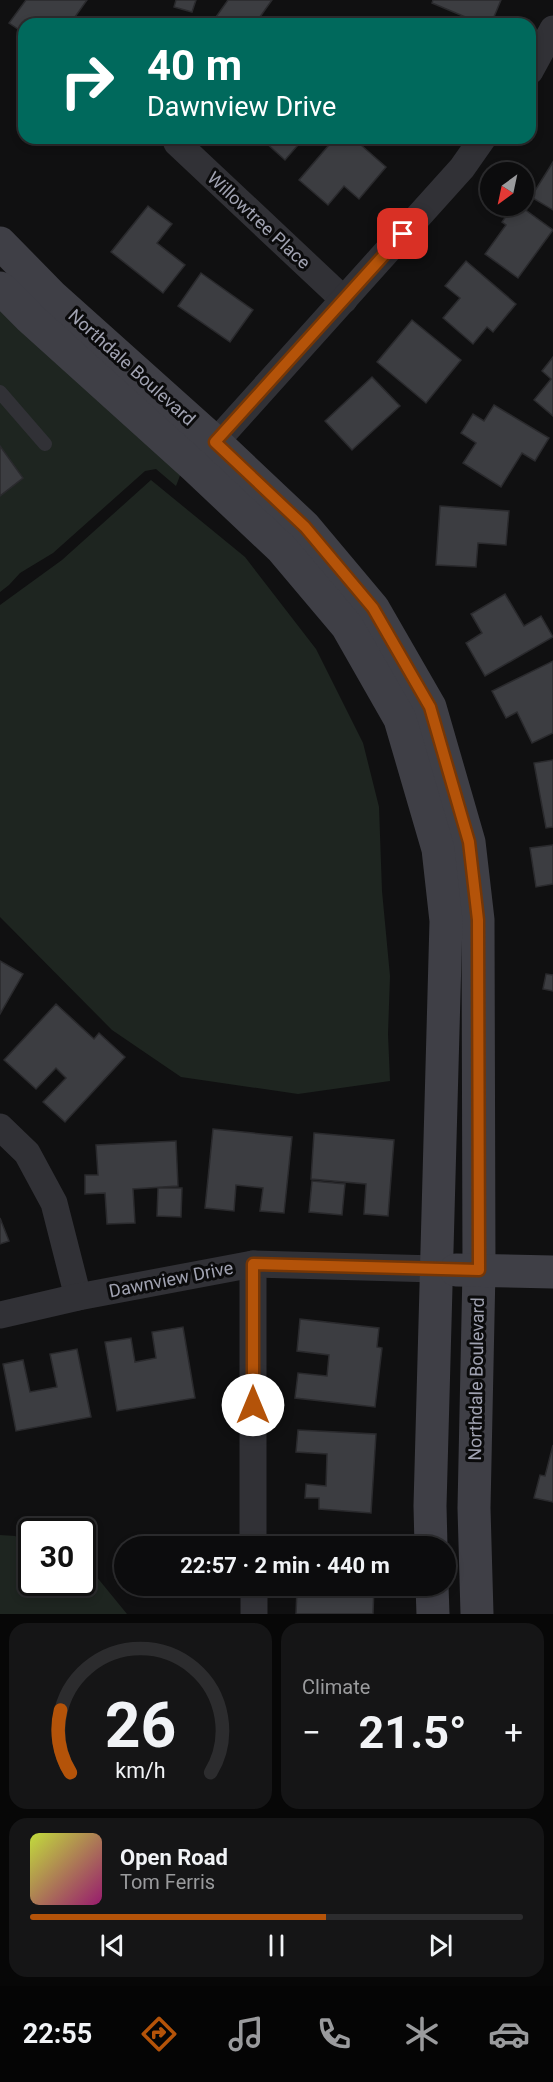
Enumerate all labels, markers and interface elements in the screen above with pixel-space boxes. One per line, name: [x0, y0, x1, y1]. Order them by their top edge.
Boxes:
text: 40 m: [147, 41, 242, 90]
icon: right: [48, 42, 126, 120]
text: Dawnview Drive: [147, 91, 336, 123]
north arrow: [480, 162, 534, 216]
map controls: [480, 162, 534, 216]
street label: Willowtree Place: [203, 167, 315, 273]
pin: [377, 208, 428, 259]
icon: arrive: [386, 217, 419, 250]
street label: Northdale Boulevard: [64, 305, 200, 429]
street label: Dawnview Drive: [107, 1257, 235, 1301]
street label: Northdale Boulevard: [464, 1297, 488, 1461]
position arrow: [221, 1373, 285, 1437]
speed limit sign: 30: [18, 1518, 96, 1596]
text: 22:57 · 2 min · 440 m: [180, 1553, 390, 1578]
text: Climate: [302, 1675, 370, 1699]
text: 26: [105, 1689, 176, 1762]
text: 21.5°: [359, 1706, 467, 1759]
text: −: [302, 1713, 321, 1752]
text: +: [504, 1713, 523, 1752]
text: km/h: [115, 1758, 166, 1783]
text: Open Road: [120, 1845, 228, 1870]
text: Tom Ferris: [120, 1870, 215, 1894]
icon: previous: [96, 1929, 129, 1962]
icon: pause: [260, 1929, 293, 1962]
icon: next: [424, 1929, 457, 1962]
icon: directions: [138, 2013, 180, 2055]
icon: music: [225, 2013, 267, 2055]
icon: phone: [313, 2013, 355, 2055]
icon: climate: [401, 2013, 443, 2055]
icon: car: [488, 2013, 530, 2055]
text: 22:55: [23, 2018, 92, 2050]

